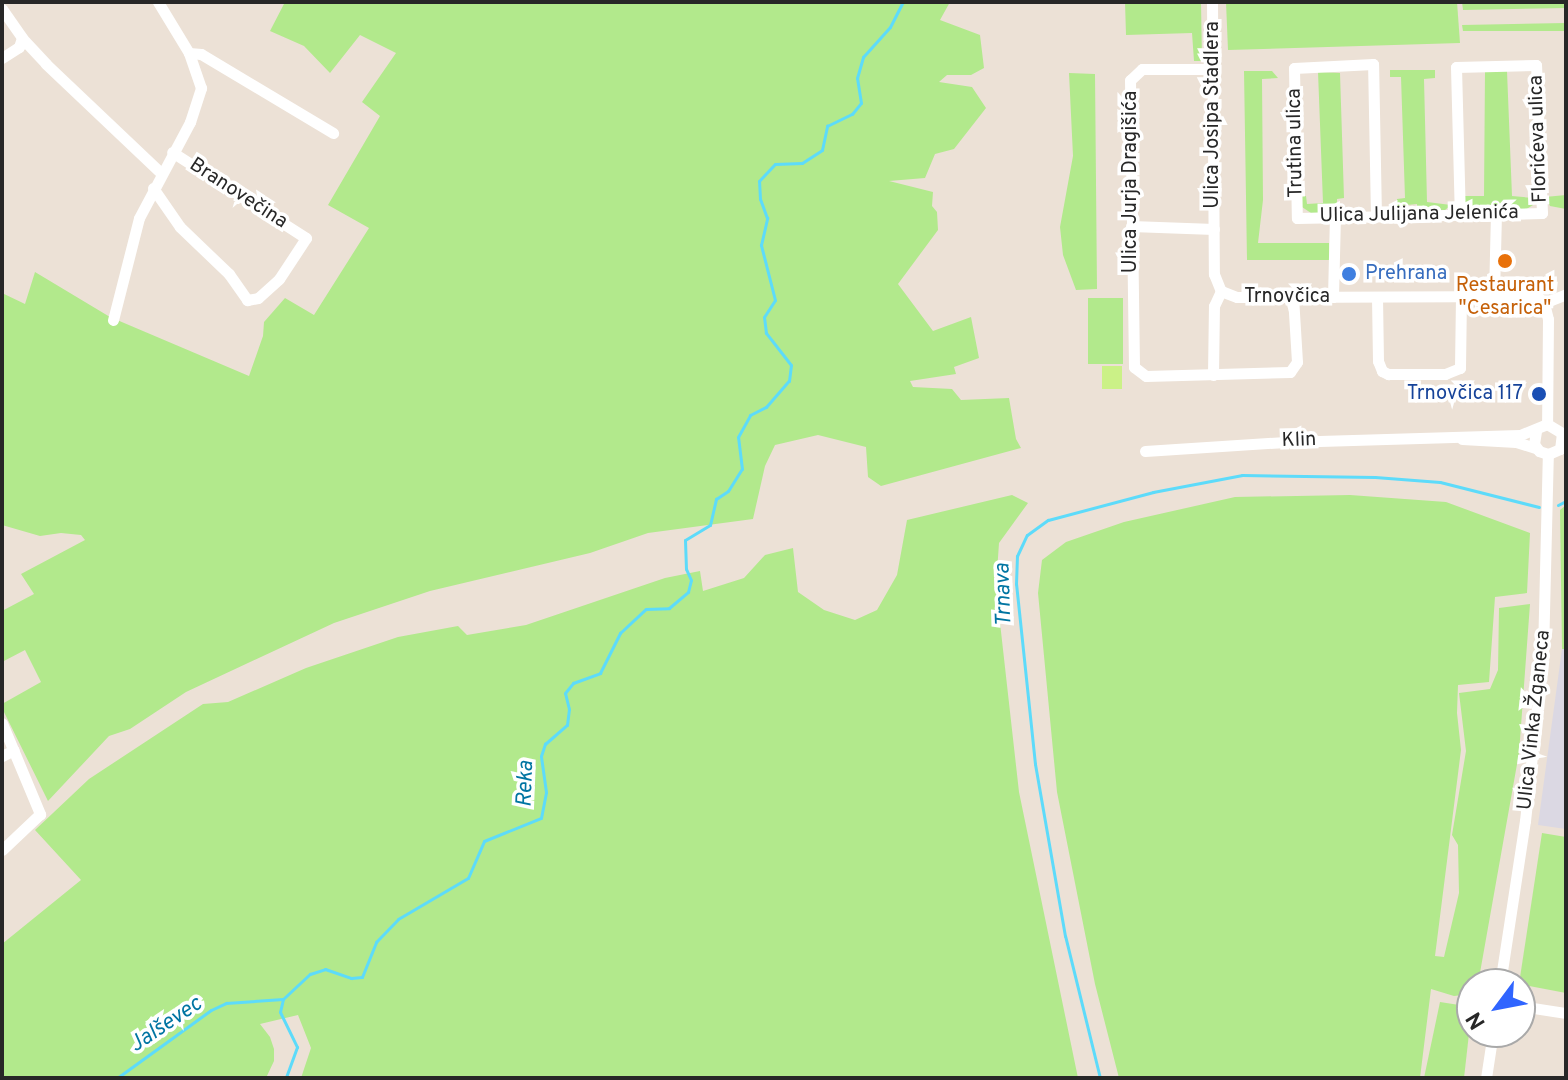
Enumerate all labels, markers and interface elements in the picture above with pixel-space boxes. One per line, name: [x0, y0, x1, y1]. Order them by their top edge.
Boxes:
street label: Ulica Josipa Stadlera: [1201, 21, 1225, 209]
street label: Florićeva ulica: [1525, 75, 1553, 203]
street label: Trutina ulica: [1283, 88, 1309, 198]
street label: Ulica Jurja Dragišića: [1119, 91, 1143, 273]
street label: Branovečina: [184, 153, 292, 235]
street label: Ulica Julijana Jelenića: [1319, 201, 1519, 229]
marker: Restaurant "Cesarica": [1496, 252, 1514, 270]
place label: Prehrana: [1365, 262, 1447, 286]
marker: Prehrana: [1340, 265, 1358, 283]
place label: Restaurant "Cesarica": [1456, 274, 1554, 321]
street label: Trnovčica: [1244, 285, 1330, 309]
place label: Trnovčica 117: [1407, 382, 1523, 406]
marker: Trnovčica 117: [1530, 385, 1548, 403]
street label: Klin: [1281, 428, 1317, 454]
water label: Trnava: [990, 563, 1018, 627]
street label: Ulica Vinka Žganeca: [1514, 628, 1556, 812]
water label: Reka: [512, 760, 540, 808]
north arrow: [1456, 968, 1536, 1048]
water label: Jalševec: [125, 991, 207, 1059]
text: N: [1461, 1006, 1493, 1034]

